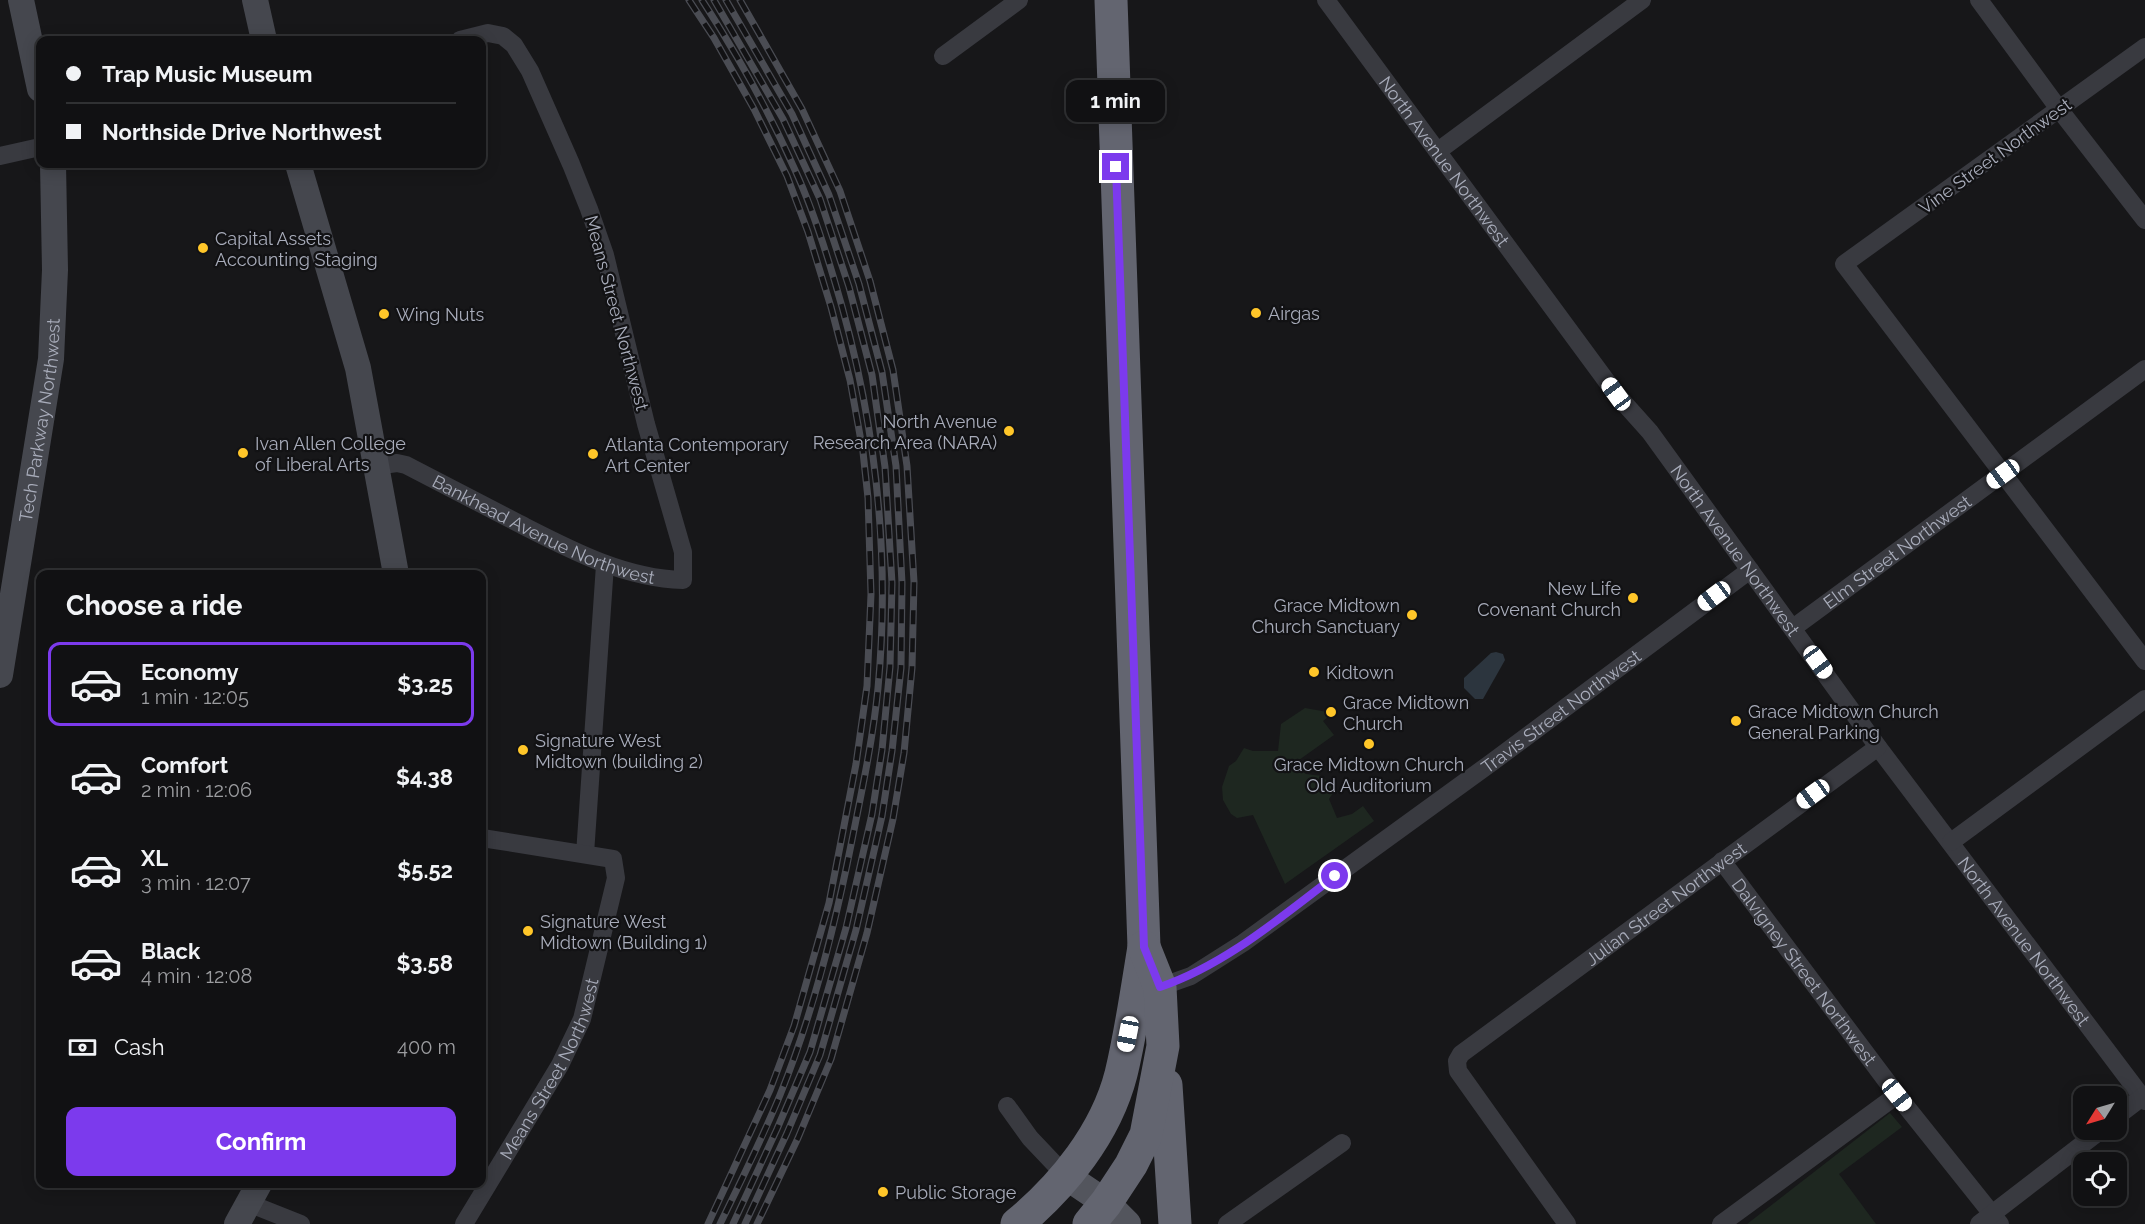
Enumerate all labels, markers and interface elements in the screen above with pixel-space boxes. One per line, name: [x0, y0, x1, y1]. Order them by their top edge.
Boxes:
text: Trap Music Museum: [102, 61, 312, 87]
street label: North Avenue Northwest: [1375, 72, 1514, 250]
callout: 1 min: [1066, 80, 1166, 122]
text: 1 min: [1090, 89, 1141, 113]
street label: Vine Street Northwest: [1915, 94, 2075, 218]
text: Northside Drive Northwest: [102, 119, 382, 145]
route end: [1102, 153, 1129, 180]
street label: Means Street Northwest: [581, 213, 653, 413]
place label: Capital Assets Accounting Staging: [215, 228, 378, 270]
marker: Capital Assets Accounting Staging: [196, 241, 210, 255]
place label: Airgas: [1268, 303, 1320, 324]
place label: Wing Nuts: [396, 304, 485, 325]
marker: Airgas: [1249, 306, 1263, 320]
marker: Wing Nuts: [377, 307, 391, 321]
street label: Tech Parkway Northwest: [14, 318, 63, 524]
car: [1598, 374, 1634, 414]
place label: North Avenue Research Area (NARA): [813, 411, 997, 453]
marker: North Avenue Research Area (NARA): [1002, 424, 1016, 438]
place label: Ivan Allen College of Liberal Arts: [255, 433, 406, 475]
place label: Atlanta Contemporary Art Center: [605, 434, 789, 476]
marker: Ivan Allen College of Liberal Arts: [236, 446, 250, 460]
marker: Atlanta Contemporary Art Center: [586, 447, 600, 461]
car: [1983, 456, 2023, 492]
street label: North Avenue Northwest: [1667, 461, 1804, 640]
street label: Bankhead Avenue Northwest: [429, 470, 657, 588]
street label: Elm Street Northwest: [1819, 490, 1975, 613]
place label: New Life Covenant Church: [1477, 578, 1621, 620]
car: [1694, 578, 1734, 614]
text: Choose a ride: [66, 590, 242, 621]
marker: New Life Covenant Church: [1626, 591, 1640, 605]
place label: Grace Midtown Church Sanctuary: [1252, 595, 1400, 637]
marker: Grace Midtown Church Sanctuary: [1405, 608, 1419, 622]
car: [1800, 642, 1836, 682]
street label: Travis Street Northwest: [1477, 645, 1645, 777]
icon: car: [69, 657, 123, 711]
text: Economy: [141, 659, 239, 685]
place label: Kidtown: [1326, 662, 1394, 683]
marker: Kidtown: [1307, 665, 1321, 679]
text: $3.25: [397, 671, 453, 697]
text: 1 min · 12:05: [141, 685, 249, 709]
place label: Grace Midtown Church: [1343, 692, 1469, 734]
place label: Grace Midtown Church General Parking: [1748, 701, 1939, 743]
marker: Grace Midtown Church: [1324, 705, 1338, 719]
marker: Grace Midtown Church General Parking: [1729, 714, 1743, 728]
place label: Signature West Midtown (building 2): [535, 730, 703, 772]
marker: Grace Midtown Church Old Auditorium: [1362, 737, 1376, 751]
marker: Signature West Midtown (building 2): [516, 743, 530, 757]
icon: car: [69, 750, 123, 804]
text: Comfort: [141, 752, 228, 778]
place label: Grace Midtown Church Old Auditorium: [1274, 754, 1464, 796]
text: $4.38: [396, 764, 453, 790]
car: [1793, 776, 1833, 812]
text: 2 min · 12:06: [141, 778, 252, 802]
street label: Julian Street Northwest: [1581, 837, 1750, 969]
icon: car: [69, 843, 123, 897]
text: XL: [141, 845, 168, 871]
street label: North Avenue Northwest: [1954, 852, 2095, 1029]
text: $5.52: [397, 857, 453, 883]
route start: [1321, 862, 1348, 889]
text: 3 min · 12:07: [141, 871, 251, 895]
street label: Dalvigney Street Northwest: [1728, 874, 1881, 1069]
place label: Signature West Midtown (Building 1): [540, 911, 707, 953]
marker: Signature West Midtown (Building 1): [521, 924, 535, 938]
icon: car: [69, 936, 123, 990]
text: Black: [141, 938, 200, 964]
text: $3.58: [396, 950, 453, 976]
text: 4 min · 12:08: [141, 964, 252, 988]
street label: Means Street Northwest: [495, 976, 602, 1163]
car: [1116, 1015, 1140, 1053]
icon: cash: [66, 1031, 99, 1064]
text: Cash: [114, 1034, 165, 1060]
text: 400 m: [397, 1035, 456, 1059]
car: [1879, 1075, 1915, 1115]
north arrow: [2073, 1086, 2127, 1140]
map controls: [2073, 1086, 2127, 1206]
button: Confirm: [66, 1107, 456, 1176]
button: locate: [2073, 1152, 2127, 1206]
place label: Public Storage: [895, 1182, 1017, 1203]
marker: Public Storage: [876, 1185, 890, 1199]

